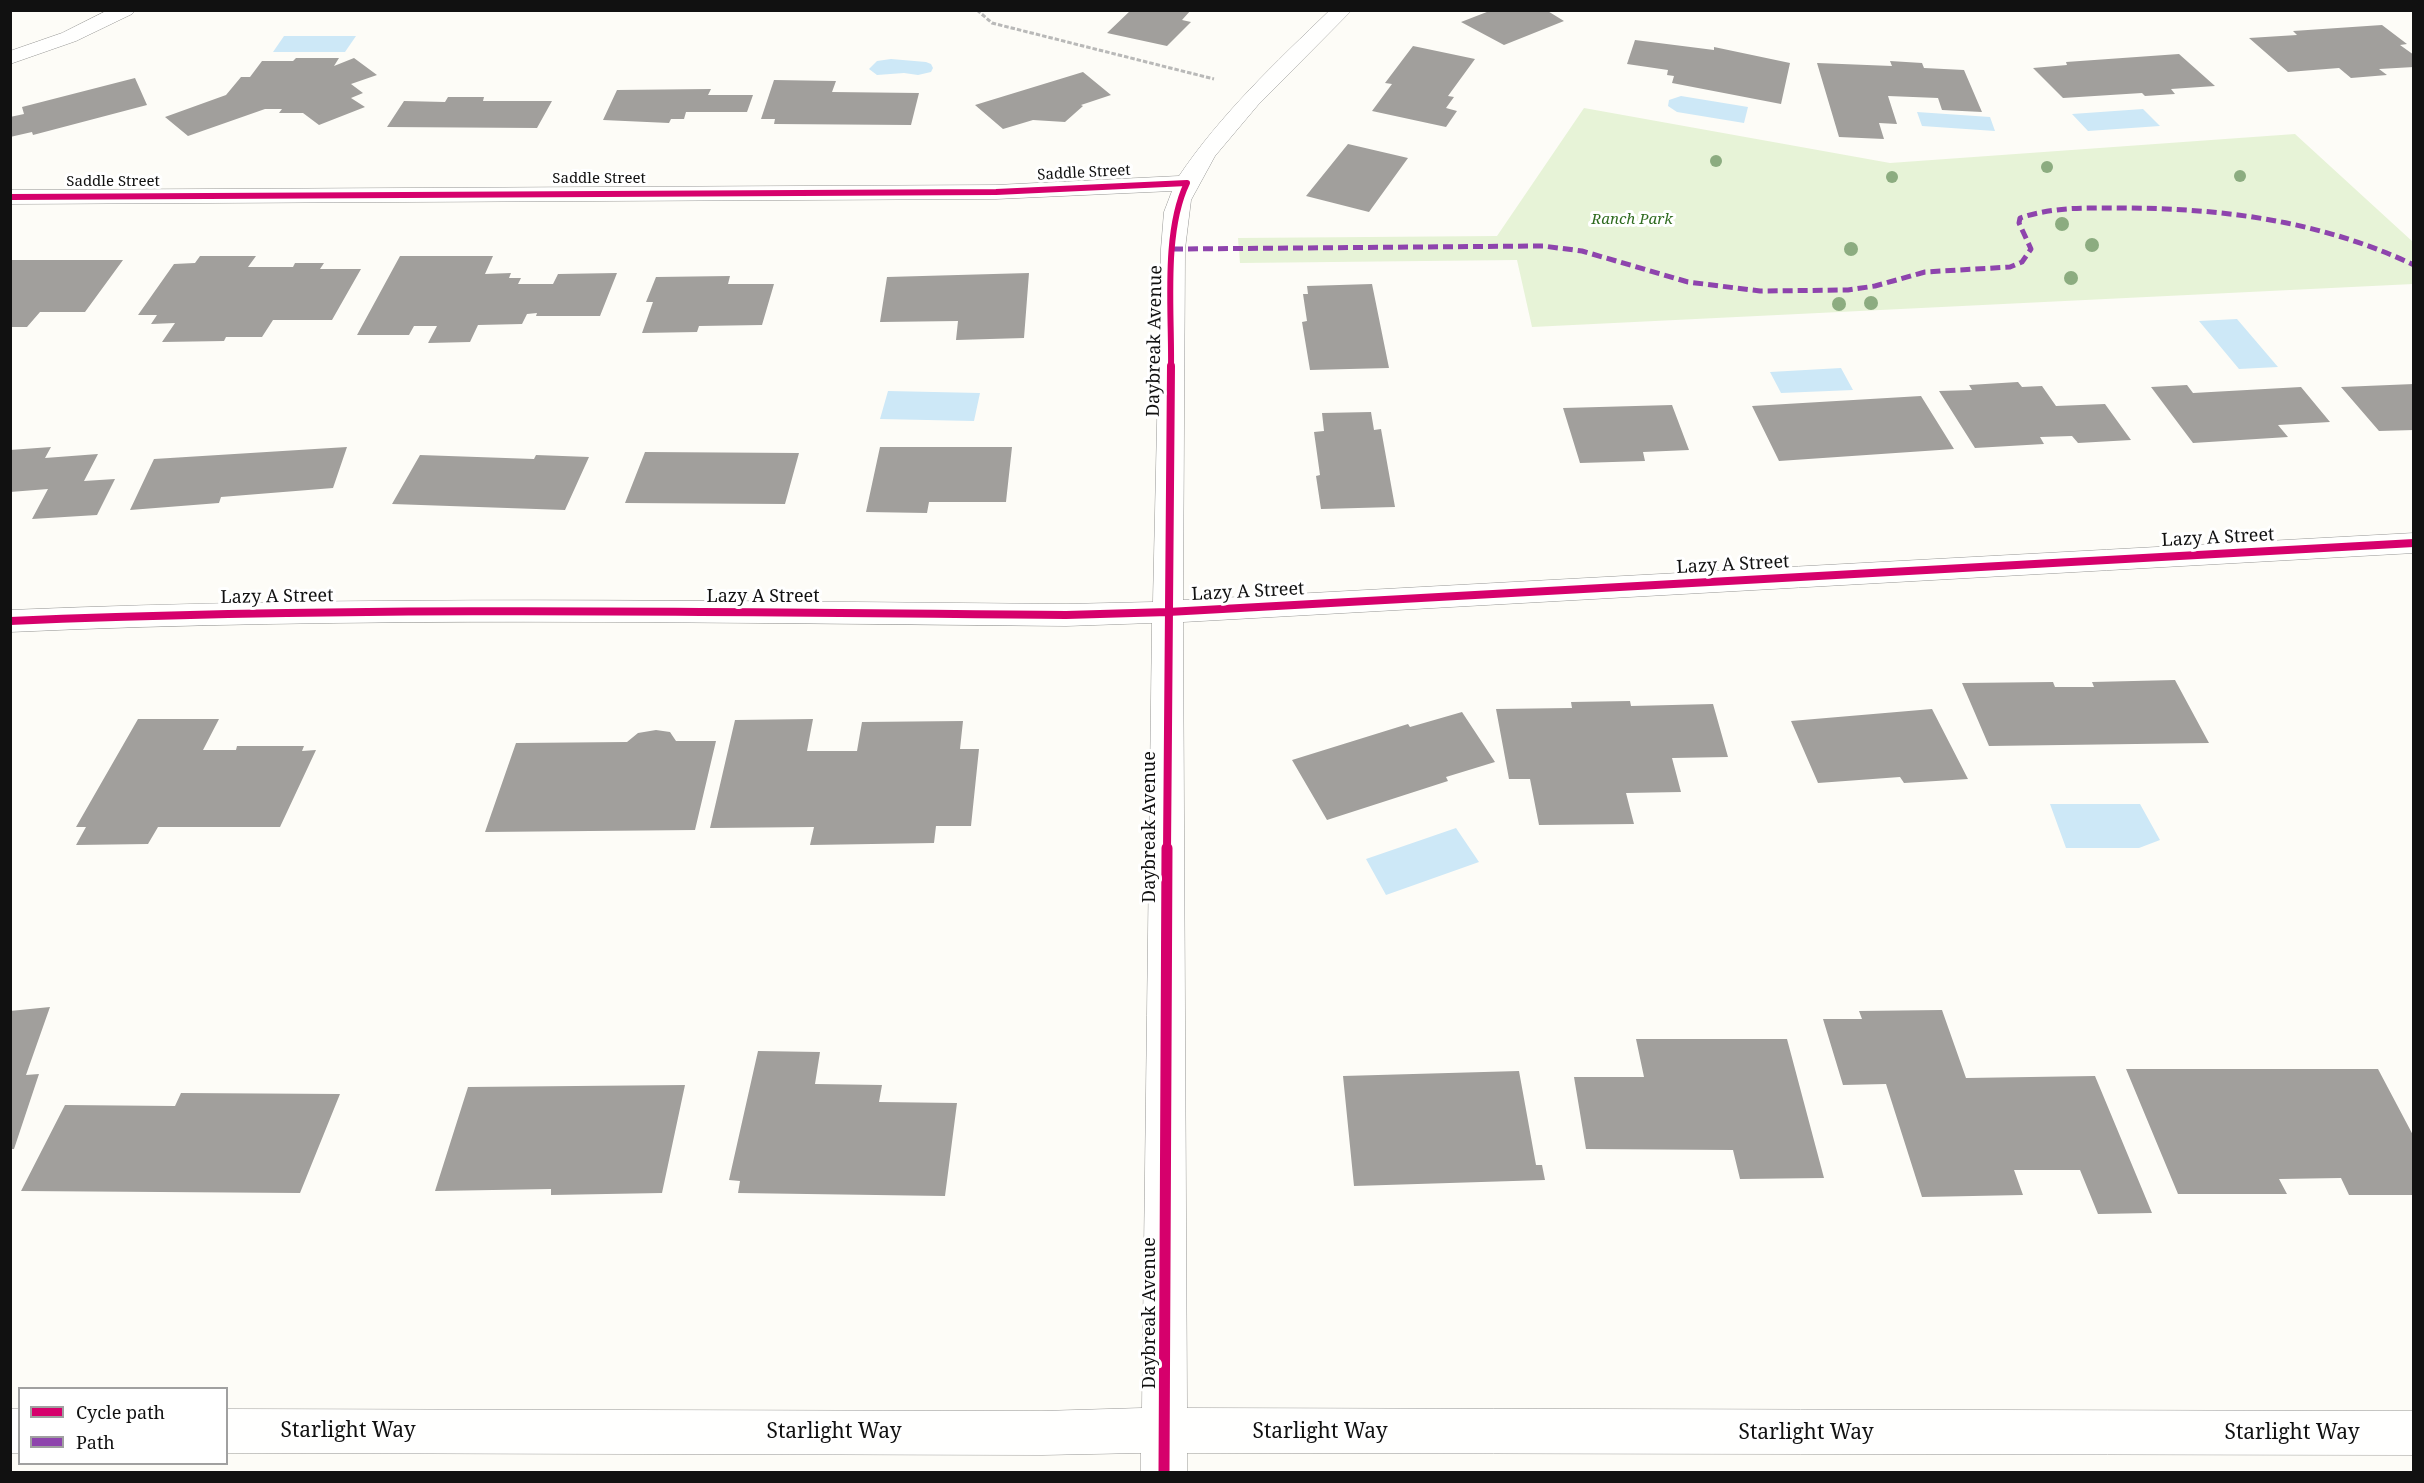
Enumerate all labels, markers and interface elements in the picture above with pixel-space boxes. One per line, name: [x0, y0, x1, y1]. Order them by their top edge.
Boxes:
street label: Saddle Street: [1037, 162, 1131, 184]
street label: Saddle Street: [552, 170, 646, 188]
street label: Saddle Street: [66, 173, 160, 191]
park label: Ranch Park: [1591, 211, 1673, 229]
street label: Daybreak Avenue: [1143, 265, 1167, 417]
street label: Lazy A Street: [2161, 524, 2275, 552]
street label: Lazy A Street: [1676, 551, 1790, 579]
street label: Lazy A Street: [1191, 578, 1305, 606]
street label: Lazy A Street: [220, 585, 334, 609]
street label: Lazy A Street: [707, 586, 819, 608]
street label: Daybreak Avenue: [1139, 751, 1161, 903]
street label: Daybreak Avenue: [1139, 1237, 1161, 1389]
legend: [18, 1387, 228, 1465]
text: Cycle path: [76, 1400, 165, 1424]
street label: Starlight Way: [280, 1418, 416, 1444]
street label: Starlight Way: [766, 1419, 902, 1445]
street label: Starlight Way: [1252, 1419, 1388, 1445]
street label: Starlight Way: [1738, 1420, 1874, 1446]
street label: Starlight Way: [2224, 1420, 2360, 1446]
text: Path: [76, 1430, 115, 1454]

